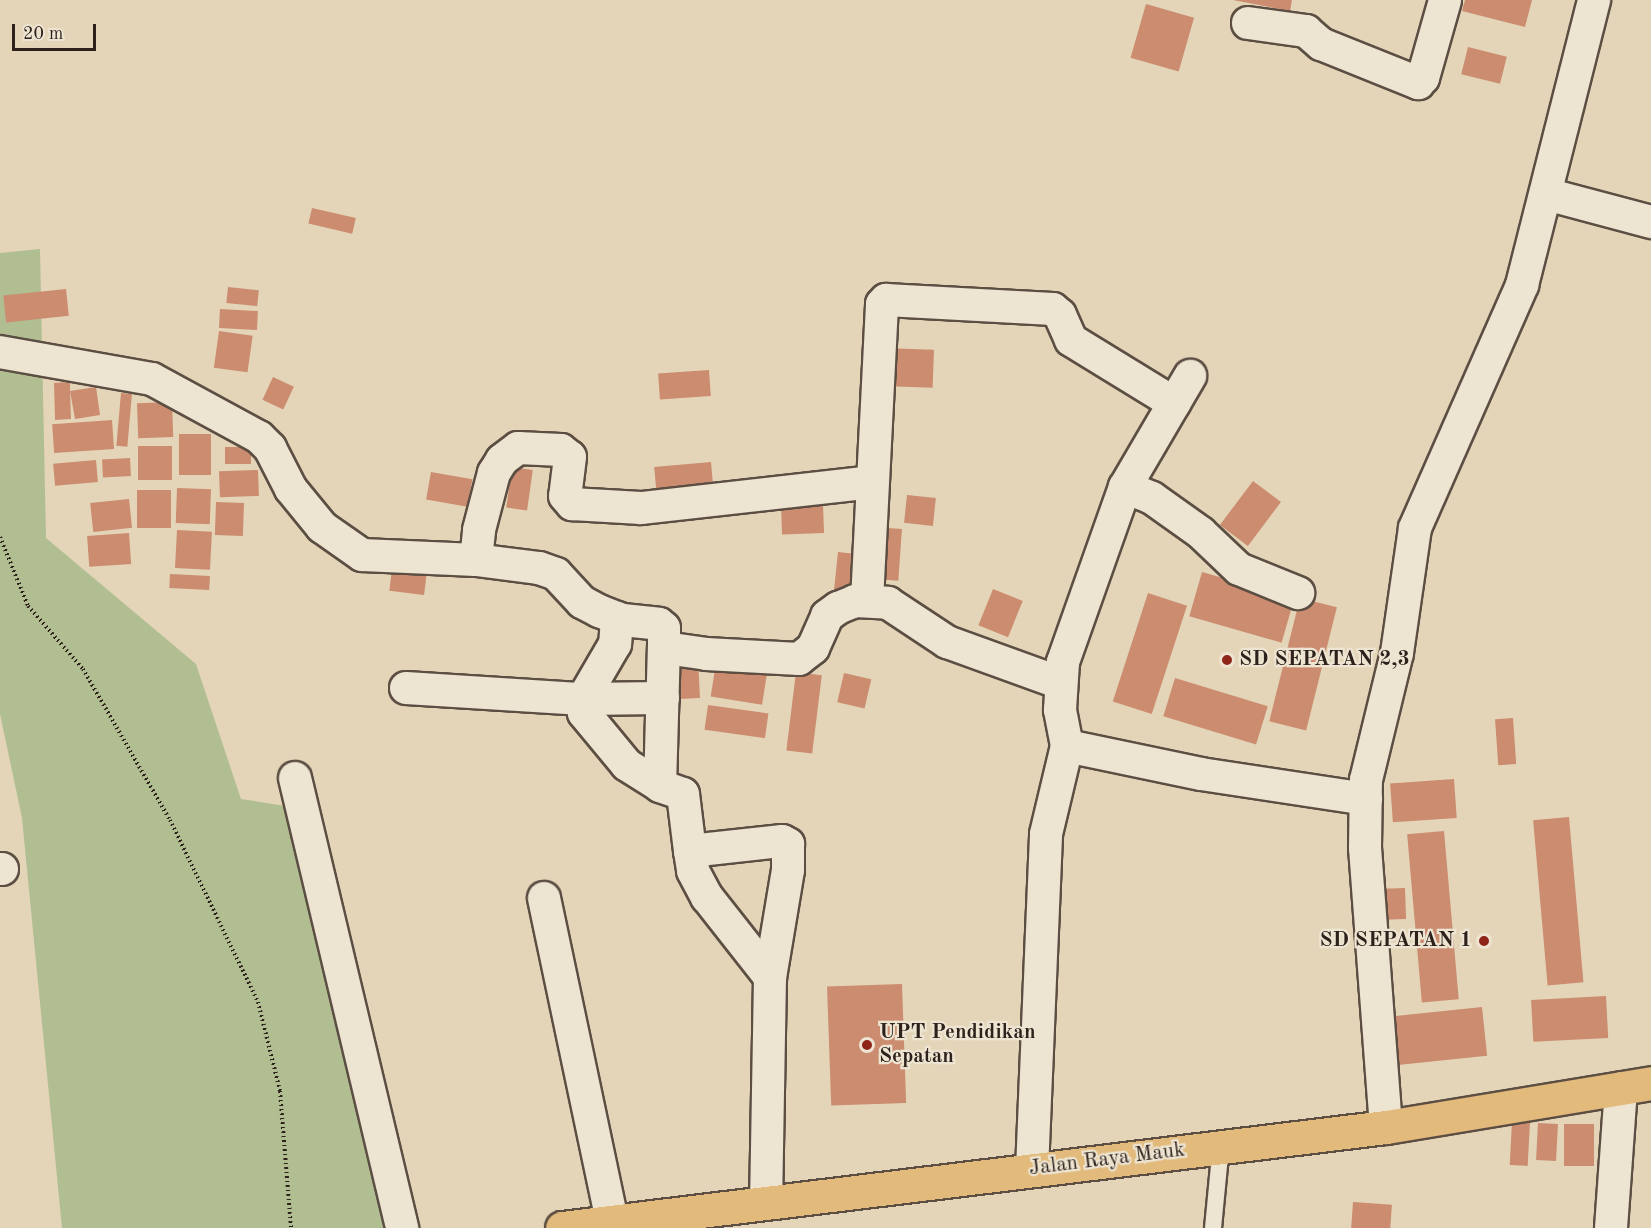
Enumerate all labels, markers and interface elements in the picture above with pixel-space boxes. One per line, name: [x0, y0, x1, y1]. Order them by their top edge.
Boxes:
scale bar: [15, 12, 99, 50]
text: 20 m: [23, 25, 63, 43]
place label: SD SEPATAN 2,3: [1239, 647, 1410, 673]
marker: SD SEPATAN 2,3: [1220, 653, 1234, 667]
place label: SD SEPATAN 1: [1319, 928, 1472, 954]
marker: SD SEPATAN 1: [1477, 934, 1491, 948]
place label: UPT Pendidikan Sepatan: [879, 1020, 1036, 1070]
marker: UPT Pendidikan Sepatan: [860, 1038, 874, 1052]
street label: Jalan Raya Mauk: [1028, 1138, 1186, 1182]

